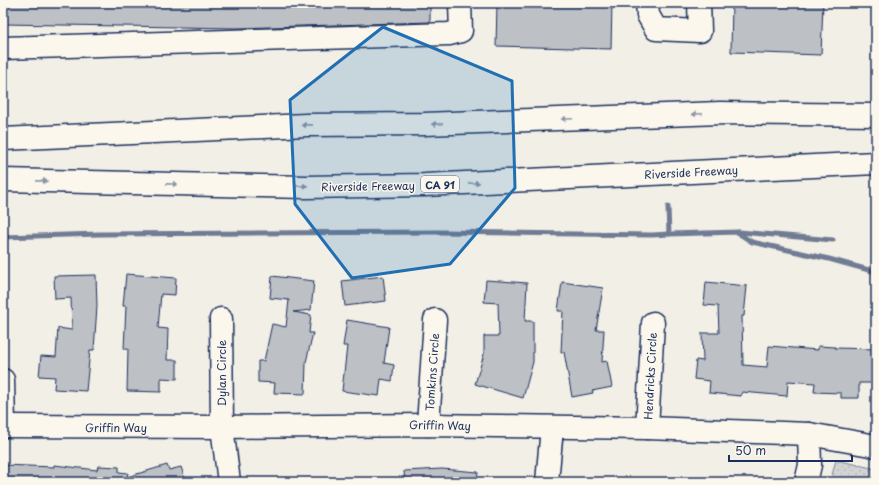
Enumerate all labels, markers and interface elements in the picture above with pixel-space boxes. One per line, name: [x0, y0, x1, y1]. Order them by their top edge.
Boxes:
one-way arrow: [690, 111, 703, 117]
one-way arrow: [561, 115, 573, 122]
one-way arrow: [431, 120, 443, 127]
one-way arrow: [301, 122, 313, 129]
street label: Riverside Freeway: [644, 161, 738, 183]
road number: CA 91: [421, 176, 459, 192]
street label: Riverside Freeway: [321, 177, 415, 195]
one-way arrow: [36, 178, 49, 184]
one-way arrow: [468, 179, 480, 186]
one-way arrow: [166, 180, 178, 187]
one-way arrow: [296, 183, 308, 190]
street label: Tomkins Circle: [421, 332, 443, 412]
street label: Hendricks Circle: [639, 332, 661, 420]
street label: Dylan Circle: [213, 340, 230, 406]
street label: Griffin Way: [409, 416, 471, 434]
street label: Griffin Way: [85, 419, 147, 436]
scale bar: [729, 437, 852, 463]
text: 50 m: [735, 441, 766, 459]

